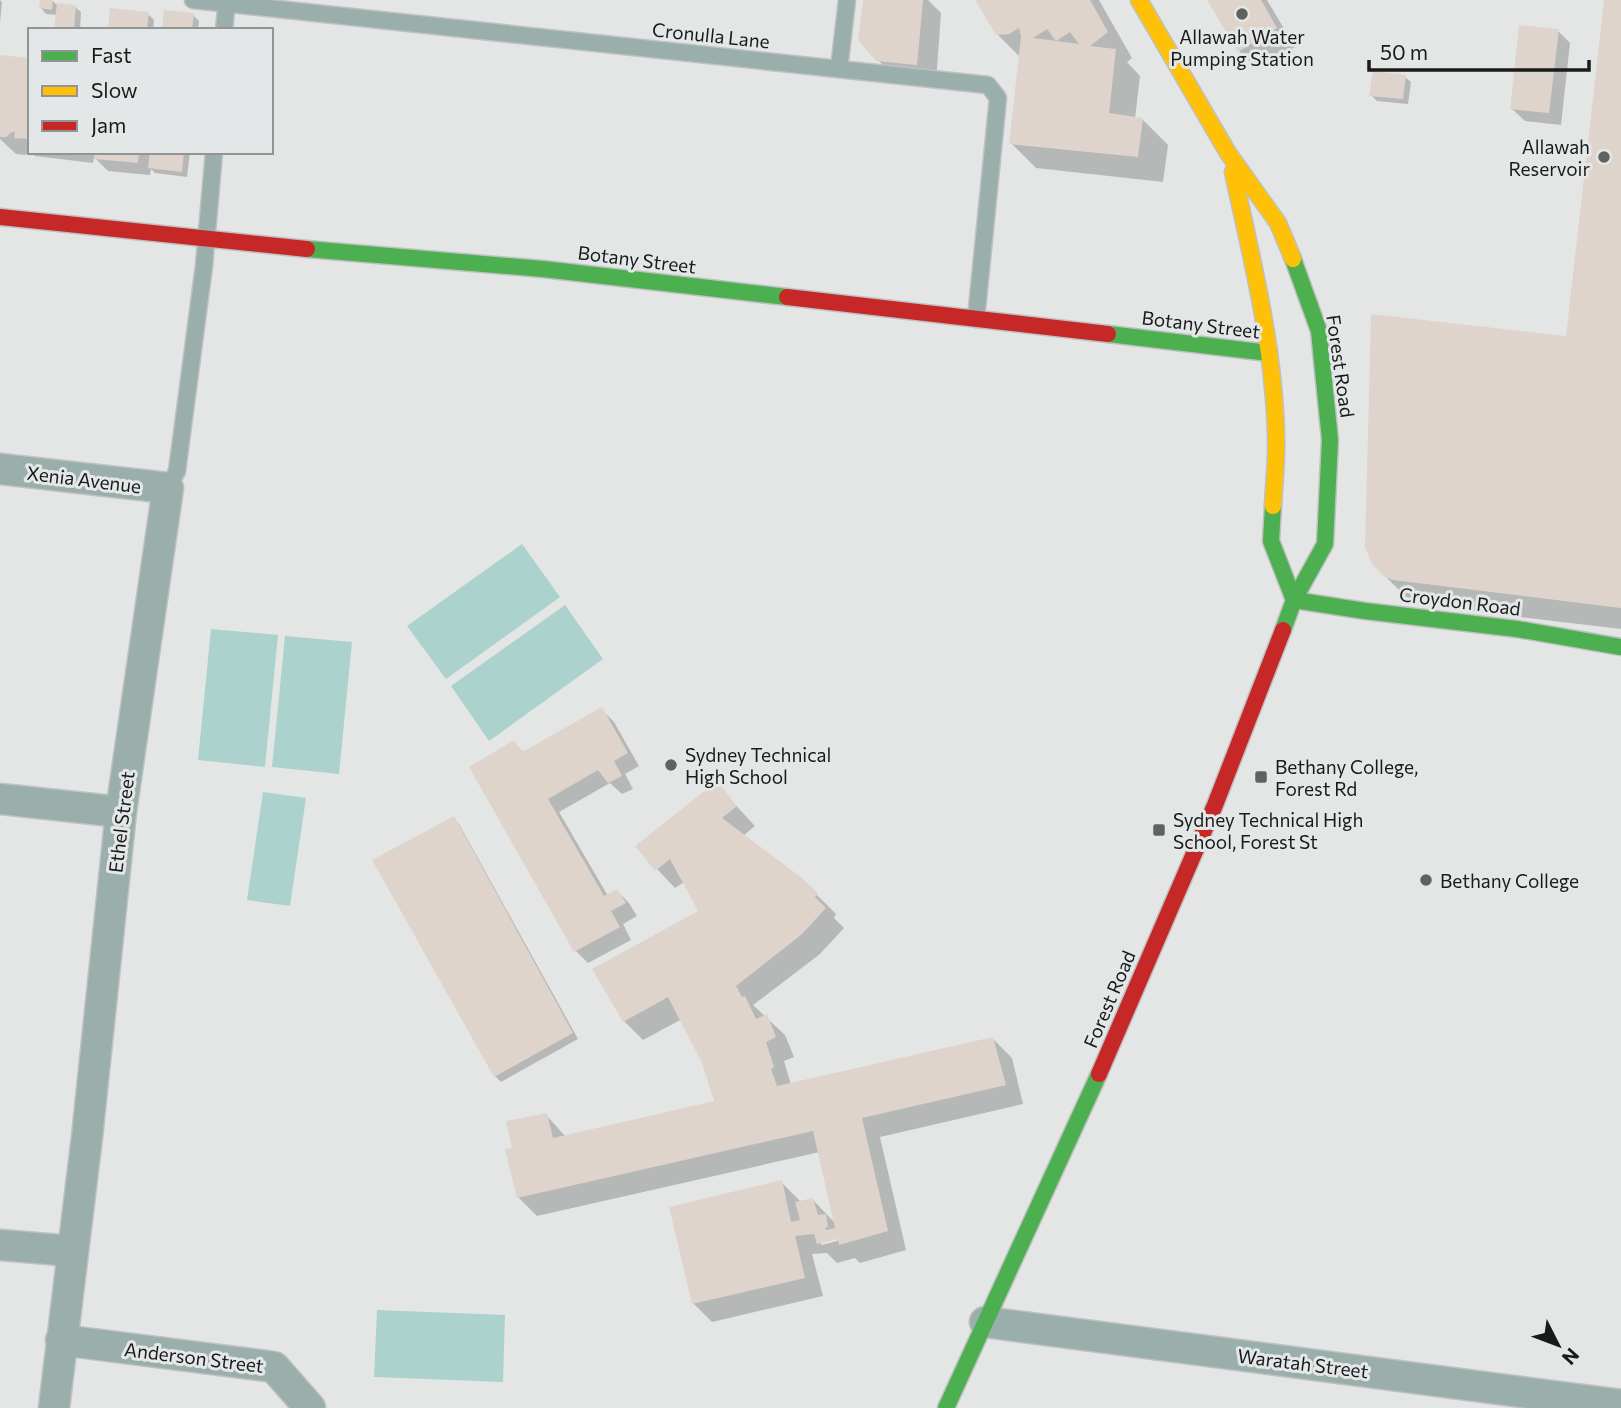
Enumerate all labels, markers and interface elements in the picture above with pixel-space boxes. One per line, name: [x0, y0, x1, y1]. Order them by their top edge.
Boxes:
marker: Allawah Water Pumping Station: [1234, 6, 1250, 22]
street label: Cronulla Lane: [651, 17, 771, 53]
place label: Allawah Water Pumping Station: [1170, 25, 1314, 70]
legend: [28, 28, 273, 154]
scale bar: [1369, 28, 1590, 72]
text: 50 m: [1380, 39, 1428, 64]
text: Fast: [91, 42, 132, 67]
text: Slow: [91, 77, 138, 102]
text: Jam: [91, 112, 126, 137]
place label: Allawah Reservoir: [1508, 135, 1590, 180]
marker: Allawah Reservoir: [1596, 149, 1612, 165]
street label: Botany Street: [577, 240, 698, 278]
street label: Botany Street: [1141, 305, 1262, 343]
street label: Forest Road: [1322, 313, 1360, 419]
street label: Xenia Avenue: [26, 461, 142, 497]
street label: Croydon Road: [1398, 582, 1522, 620]
place label: Sydney Technical High School: [685, 743, 831, 788]
place label: Bethany College, Forest Rd: [1275, 755, 1418, 800]
marker: Sydney Technical High School: [663, 757, 679, 773]
marker: Bethany College, Forest Rd: [1253, 769, 1269, 785]
street label: Ethel Street: [103, 770, 139, 874]
place label: Sydney Technical High School, Forest St: [1173, 808, 1363, 853]
marker: Sydney Technical High School, Forest St: [1151, 822, 1167, 838]
place label: Bethany College: [1440, 869, 1579, 892]
marker: Bethany College: [1418, 872, 1434, 888]
street label: Forest Road: [1078, 947, 1140, 1051]
north arrow: [1523, 1310, 1593, 1380]
street label: Anderson Street: [123, 1337, 265, 1377]
street label: Waratah Street: [1236, 1344, 1370, 1382]
text: N: [1558, 1344, 1584, 1370]

